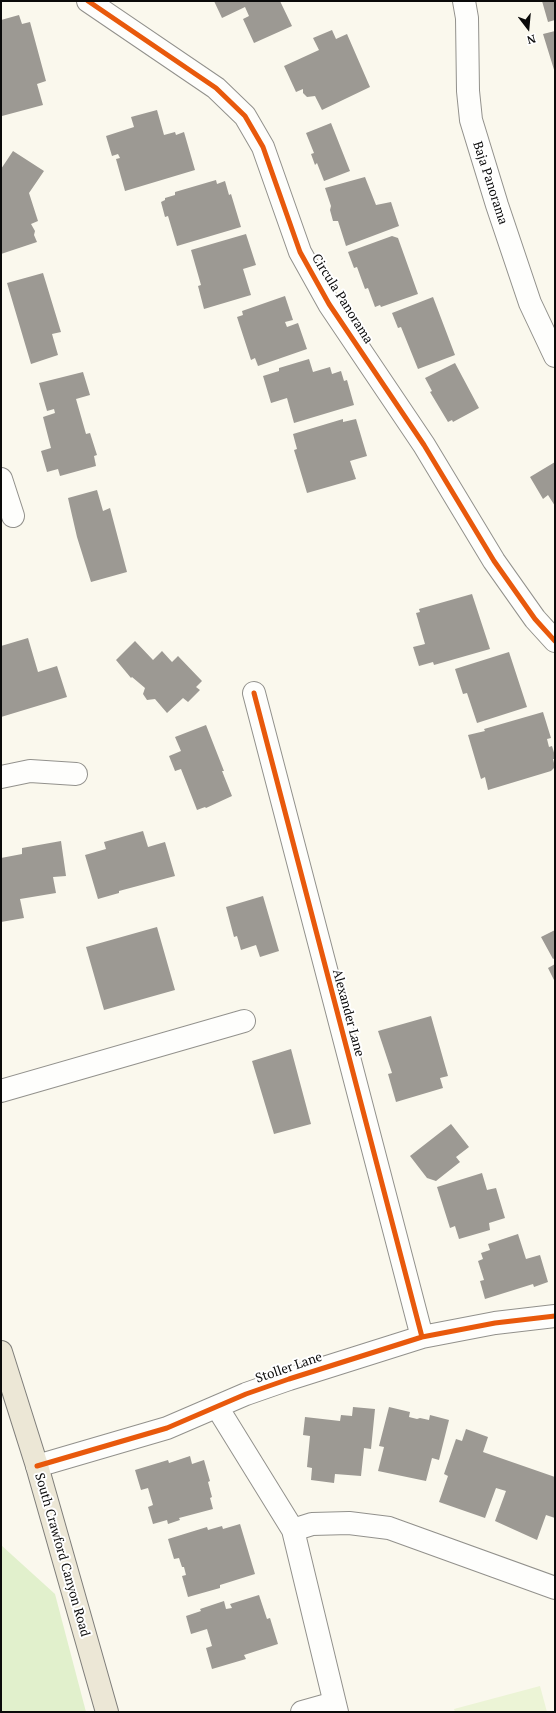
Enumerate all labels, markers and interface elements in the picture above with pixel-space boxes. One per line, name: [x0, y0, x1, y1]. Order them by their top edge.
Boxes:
north arrow: [508, 8, 548, 48]
text: N: [525, 32, 537, 47]
street label: Baja Panorama: [469, 139, 511, 227]
street label: Circula Panorama: [308, 251, 376, 347]
street label: Alexander Lane: [329, 968, 367, 1058]
street label: Stoller Lane: [254, 1349, 324, 1387]
street label: South Crawford Canyon Road: [31, 1471, 93, 1639]

